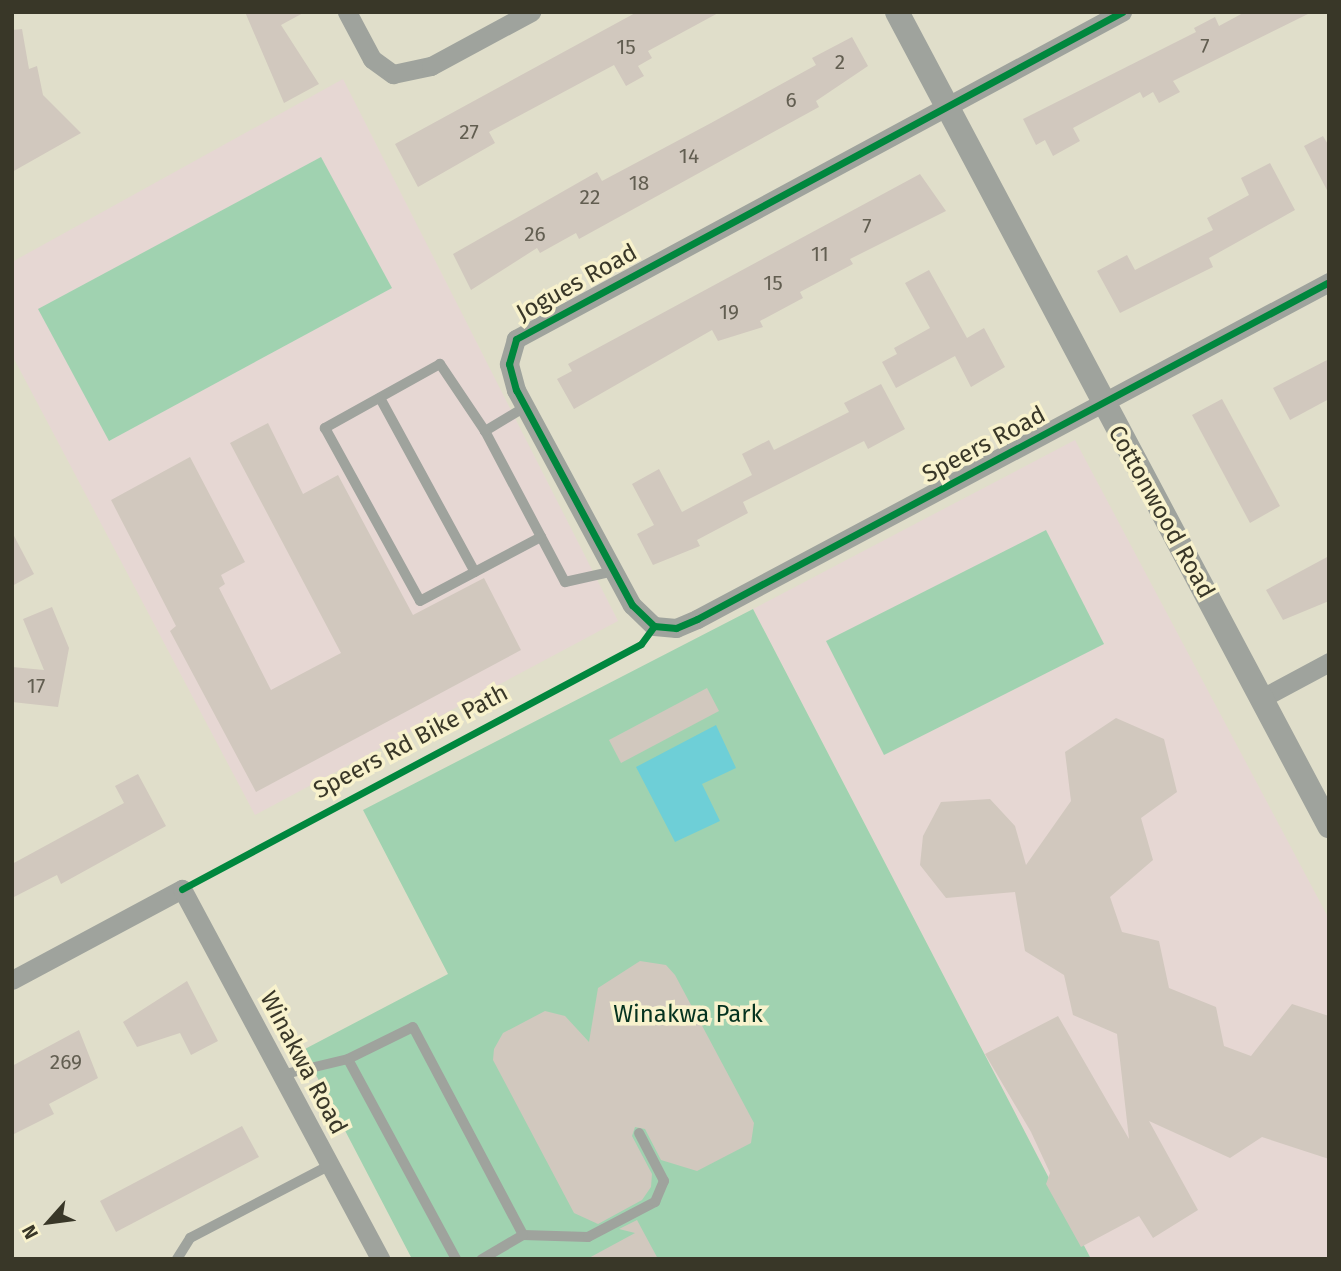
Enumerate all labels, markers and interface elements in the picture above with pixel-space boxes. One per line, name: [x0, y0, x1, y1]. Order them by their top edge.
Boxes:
house number: 7: [1200, 33, 1210, 59]
house number: 15: [616, 34, 636, 60]
house number: 2: [835, 49, 845, 75]
house number: 6: [785, 87, 797, 113]
house number: 27: [459, 119, 479, 145]
house number: 14: [679, 143, 699, 169]
house number: 18: [629, 170, 649, 196]
house number: 22: [580, 184, 600, 210]
house number: 7: [862, 213, 872, 239]
house number: 26: [524, 221, 546, 247]
street label: Jogues Road: [512, 238, 642, 328]
house number: 11: [811, 241, 829, 267]
house number: 15: [763, 270, 783, 296]
house number: 19: [719, 299, 739, 325]
street label: Speers Road: [918, 401, 1050, 489]
street label: Cottonwood Road: [1102, 420, 1220, 604]
house number: 17: [27, 673, 45, 699]
street label: Speers Rd Bike Path: [309, 679, 513, 805]
street label: Winakwa Road: [253, 987, 353, 1139]
park label: Winakwa Park: [613, 1001, 763, 1029]
house number: 269: [50, 1049, 82, 1075]
north arrow: [14, 1187, 84, 1257]
text: N: [17, 1221, 43, 1243]

